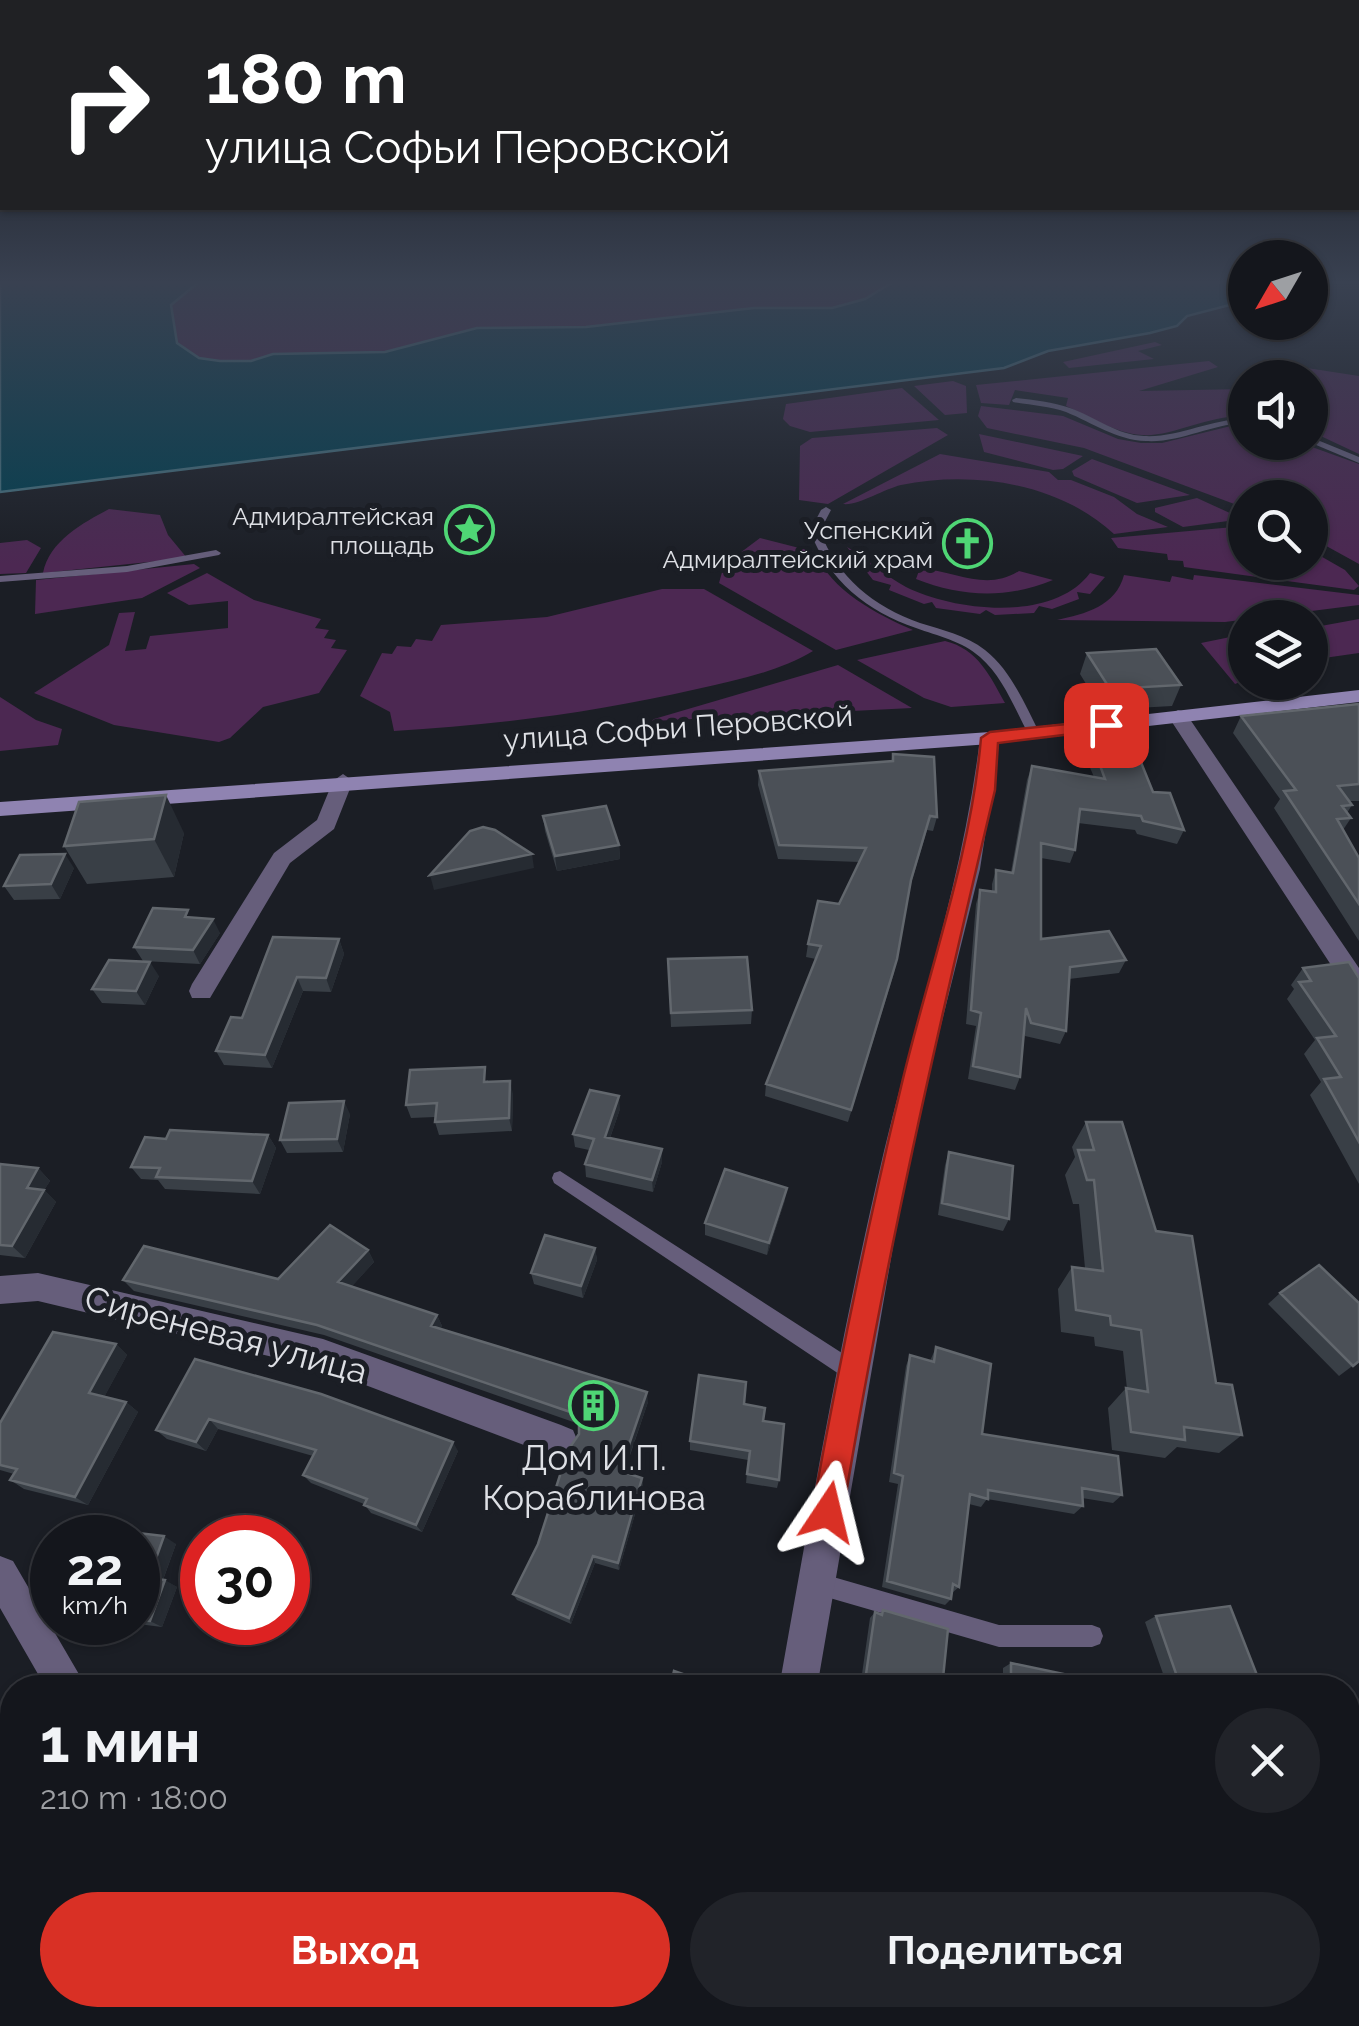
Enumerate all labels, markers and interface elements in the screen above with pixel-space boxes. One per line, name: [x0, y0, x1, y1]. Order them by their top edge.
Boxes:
text: 180 m: [205, 37, 407, 119]
icon: right: [40, 40, 170, 170]
text: улица Софьи Перовской: [205, 121, 731, 174]
north arrow: [1228, 240, 1328, 340]
map controls: [1228, 240, 1328, 700]
button: sound: [1228, 360, 1328, 460]
button: search: [1228, 480, 1328, 580]
place label: Адмиралтейская площадь: [232, 501, 434, 560]
place icon: Адмиралтейская площадь: [443, 504, 495, 556]
place label: Успенский Адмиралтейский храм: [663, 515, 933, 574]
church icon: Успенский Адмиралтейский храм: [942, 518, 994, 570]
button: layers: [1228, 600, 1328, 700]
pin: [1064, 683, 1149, 768]
street label: улица Софьи Перовской: [502, 698, 854, 757]
icon: arrive: [1079, 698, 1134, 753]
street label: Сиреневая улица: [80, 1277, 372, 1392]
building icon: Дом И.П. Кораблинова: [568, 1380, 620, 1432]
place label: Дом И.П. Кораблинова: [482, 1437, 706, 1518]
position arrow: [776, 1460, 880, 1564]
speed limit sign: 30: [180, 1515, 310, 1645]
text: 22: [67, 1538, 123, 1597]
text: km/h: [62, 1590, 128, 1620]
text: 1 мин: [40, 1706, 201, 1776]
button: close: [1215, 1708, 1320, 1813]
text: 210 m · 18:00: [40, 1779, 228, 1816]
button: Выход: [40, 1892, 670, 2007]
button: Поделиться: [690, 1892, 1320, 2007]

